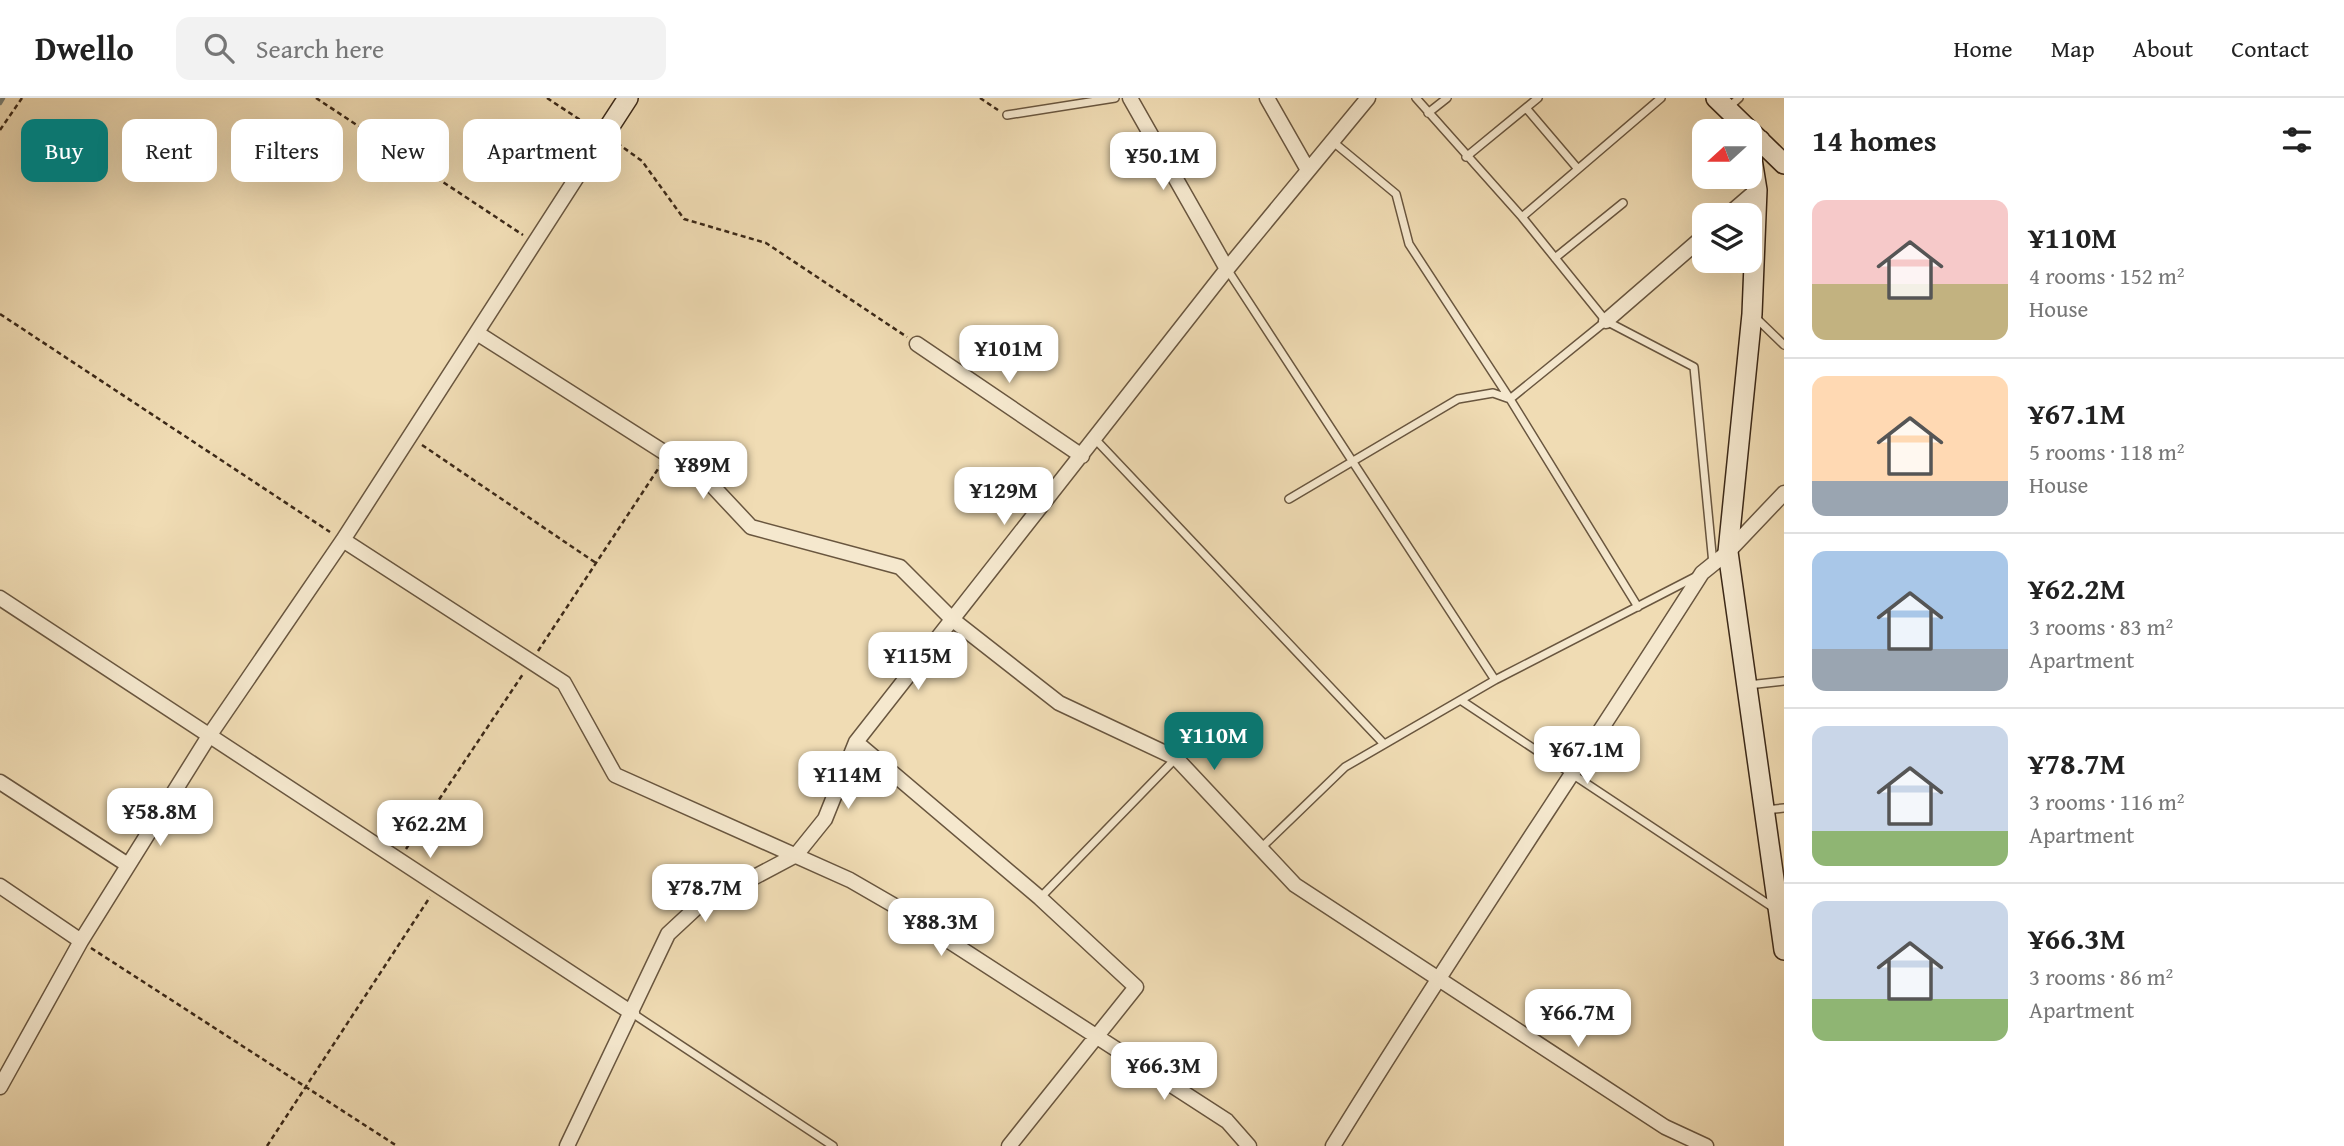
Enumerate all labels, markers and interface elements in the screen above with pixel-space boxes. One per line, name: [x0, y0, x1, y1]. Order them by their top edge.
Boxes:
search box: [176, 17, 666, 80]
text: Dwello: [35, 24, 134, 72]
icon: search: [200, 29, 238, 67]
text: Search here: [256, 29, 384, 68]
text: Home: [1954, 31, 2013, 66]
text: Map: [2051, 31, 2095, 66]
text: About: [2133, 31, 2193, 66]
text: Contact: [2231, 31, 2309, 66]
text: 14 homes: [1812, 118, 1937, 162]
chip: Buy: [21, 119, 108, 182]
chip: Rent: [122, 119, 217, 182]
chip: Filters: [231, 119, 343, 182]
chip: New: [357, 119, 449, 182]
chip: Apartment: [463, 119, 621, 182]
north arrow: [1692, 119, 1762, 189]
map controls: [1692, 119, 1762, 273]
icon: filters: [2278, 121, 2316, 159]
pin: ¥50.1M: [1106, 132, 1220, 192]
text: ¥50.1M: [1126, 138, 1200, 171]
button: layers: [1692, 203, 1762, 273]
text: ¥110M: [2029, 215, 2117, 259]
icon: home: [1868, 228, 1952, 312]
text: 4 rooms · 152 m²: [2029, 259, 2184, 292]
text: House: [2029, 292, 2088, 325]
pin: ¥101M: [960, 326, 1058, 385]
text: ¥101M: [975, 331, 1043, 364]
text: ¥67.1M: [2029, 391, 2125, 435]
icon: home: [1868, 404, 1952, 488]
text: 5 rooms · 118 m²: [2029, 435, 2184, 468]
pin: ¥89M: [662, 442, 744, 501]
text: ¥89M: [675, 447, 731, 480]
pin: ¥129M: [955, 468, 1053, 527]
text: House: [2029, 468, 2088, 501]
text: ¥129M: [970, 473, 1038, 506]
text: ¥62.2M: [2029, 566, 2125, 610]
icon: home: [1868, 579, 1952, 663]
text: 3 rooms · 83 m²: [2029, 610, 2173, 643]
pin: ¥115M: [869, 632, 967, 692]
text: ¥115M: [884, 638, 952, 671]
text: Apartment: [2029, 643, 2134, 676]
pin: ¥110M: [1165, 712, 1263, 772]
text: ¥110M: [1180, 718, 1248, 751]
pin: ¥67.1M: [1530, 726, 1644, 786]
text: ¥67.1M: [1550, 732, 1624, 765]
text: ¥78.7M: [2029, 741, 2125, 785]
pin: ¥114M: [799, 752, 897, 811]
icon: home: [1868, 754, 1952, 838]
text: ¥114M: [814, 757, 882, 790]
text: 3 rooms · 116 m²: [2029, 785, 2184, 818]
pin: ¥58.8M: [103, 788, 217, 848]
text: ¥58.8M: [123, 794, 197, 827]
pin: ¥62.2M: [373, 800, 487, 860]
text: ¥62.2M: [393, 806, 467, 839]
text: Apartment: [2029, 818, 2134, 851]
pin: ¥78.7M: [648, 864, 762, 924]
text: ¥78.7M: [668, 870, 742, 903]
pin: ¥88.3M: [884, 898, 998, 958]
text: ¥88.3M: [904, 904, 978, 937]
text: ¥66.3M: [2029, 916, 2125, 960]
icon: home: [1868, 929, 1952, 1013]
text: 3 rooms · 86 m²: [2029, 960, 2173, 993]
pin: ¥66.7M: [1521, 990, 1635, 1049]
text: Apartment: [2029, 993, 2134, 1026]
text: ¥66.7M: [1541, 995, 1615, 1028]
pin: ¥66.3M: [1107, 1042, 1221, 1102]
text: ¥66.3M: [1127, 1048, 1201, 1081]

